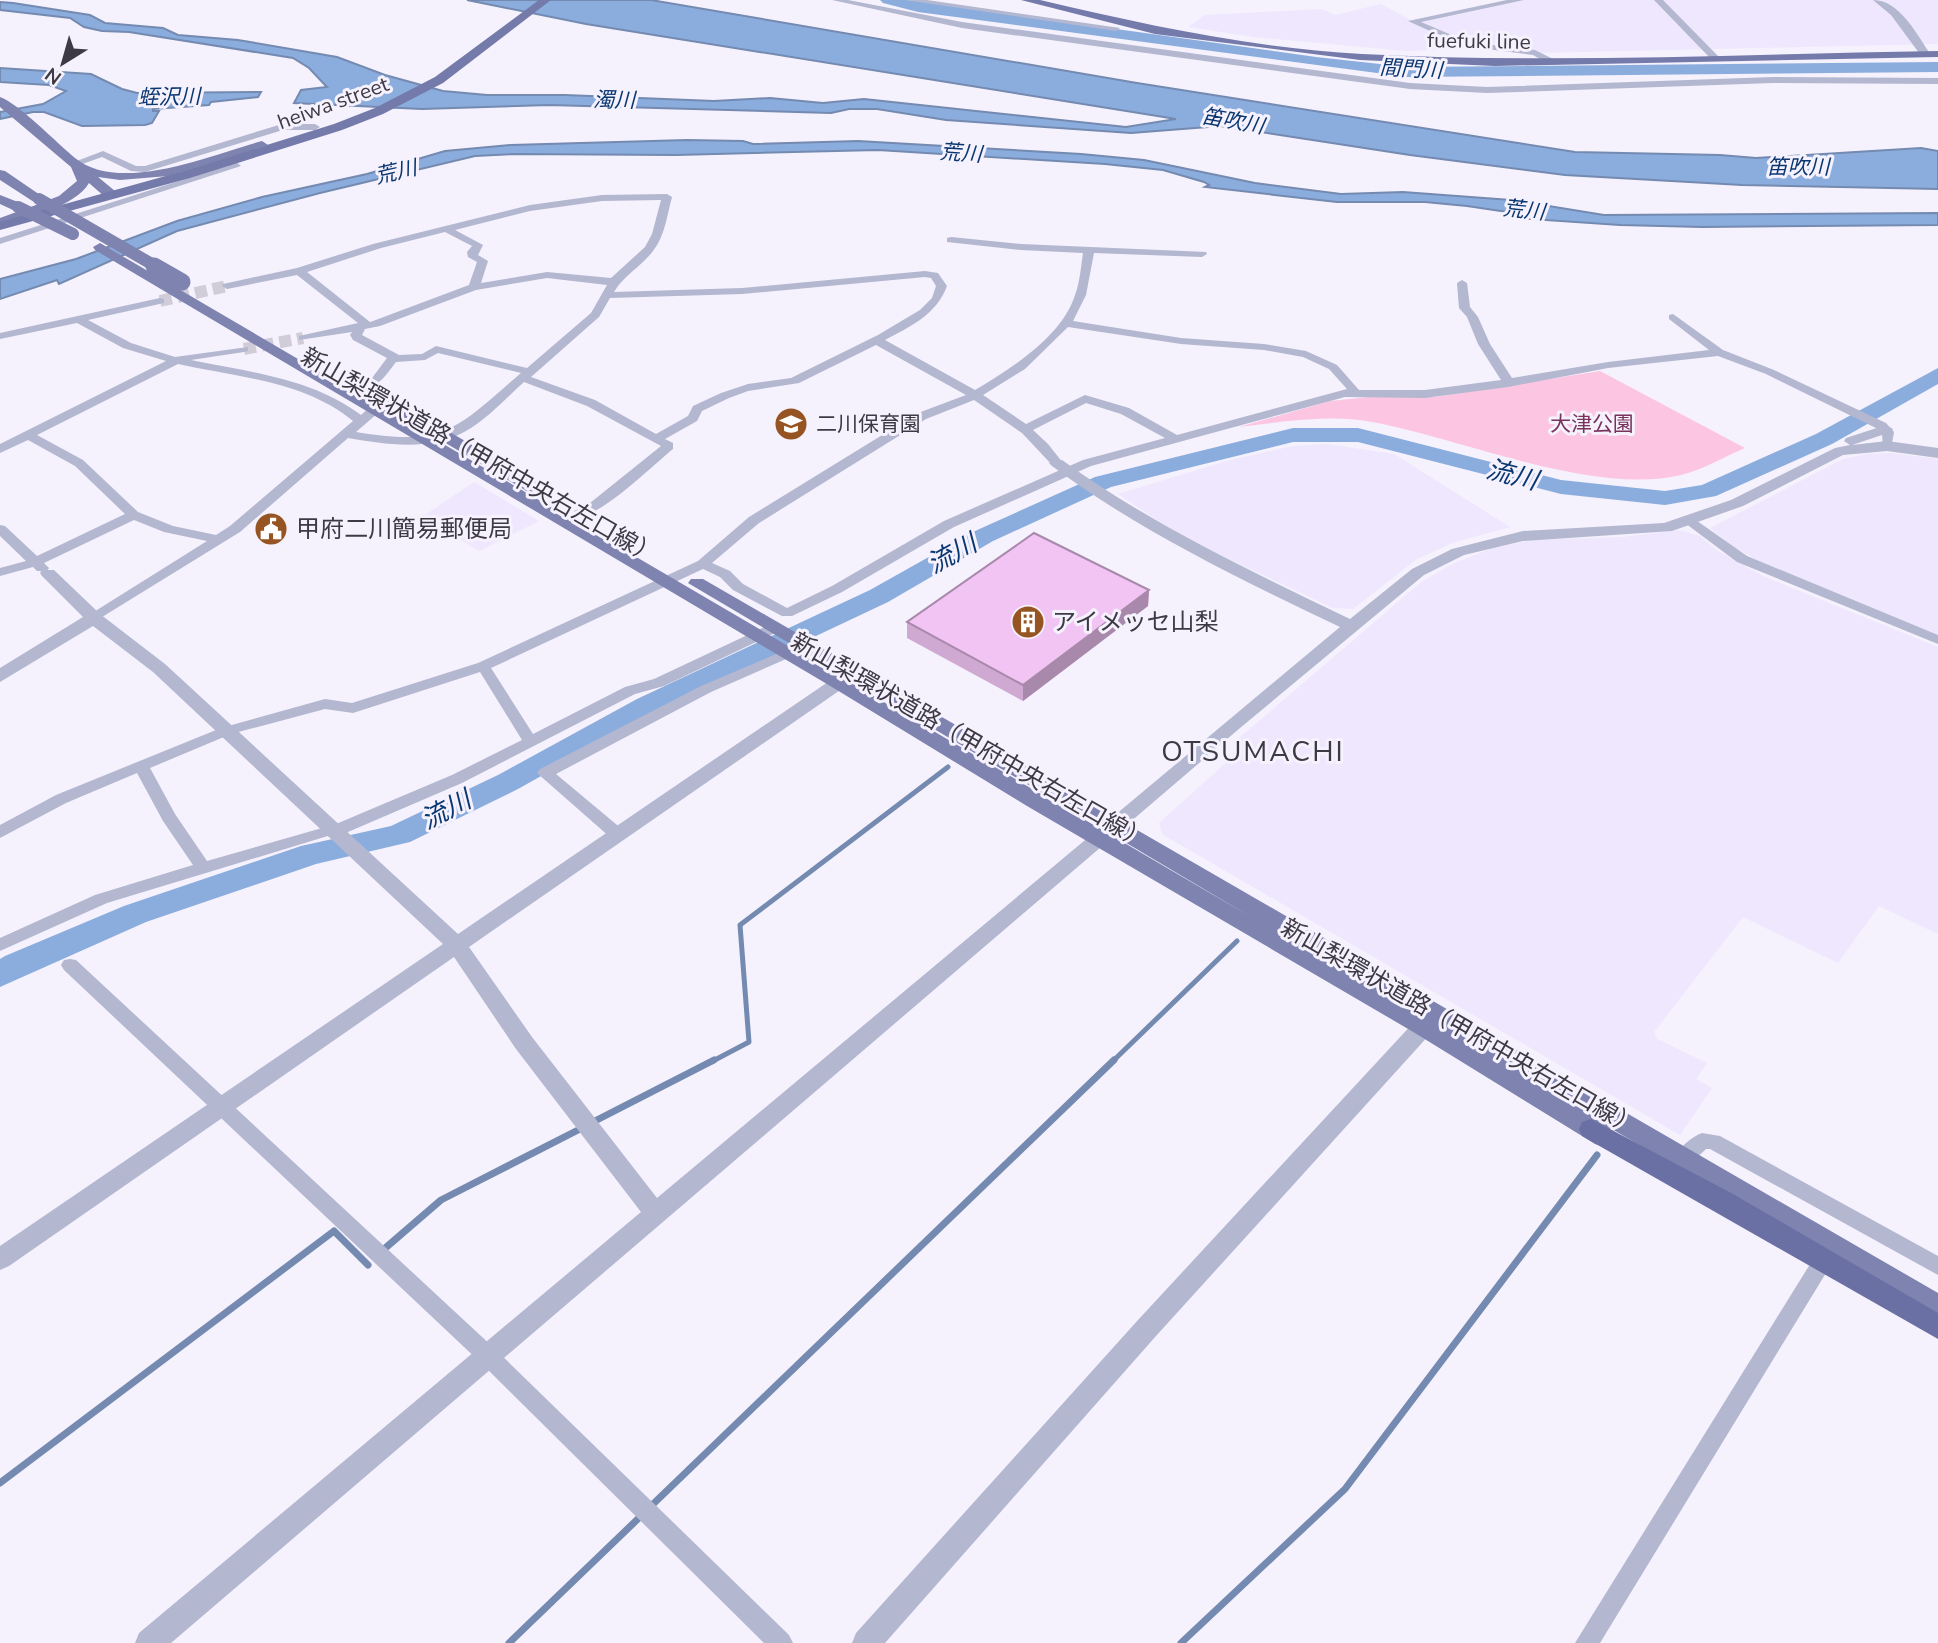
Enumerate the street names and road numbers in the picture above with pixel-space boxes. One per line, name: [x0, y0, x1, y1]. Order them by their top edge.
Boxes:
street label: fuefuki line: [1427, 26, 1531, 56]
street label: heiwa street: [274, 70, 393, 136]
street label: 新山梨環状道路（甲府中央右左口線）: [295, 340, 665, 572]
street label: 新山梨環状道路（甲府中央右左口線）: [785, 625, 1155, 857]
street label: 新山梨環状道路（甲府中央右左口線）: [1275, 911, 1645, 1143]

